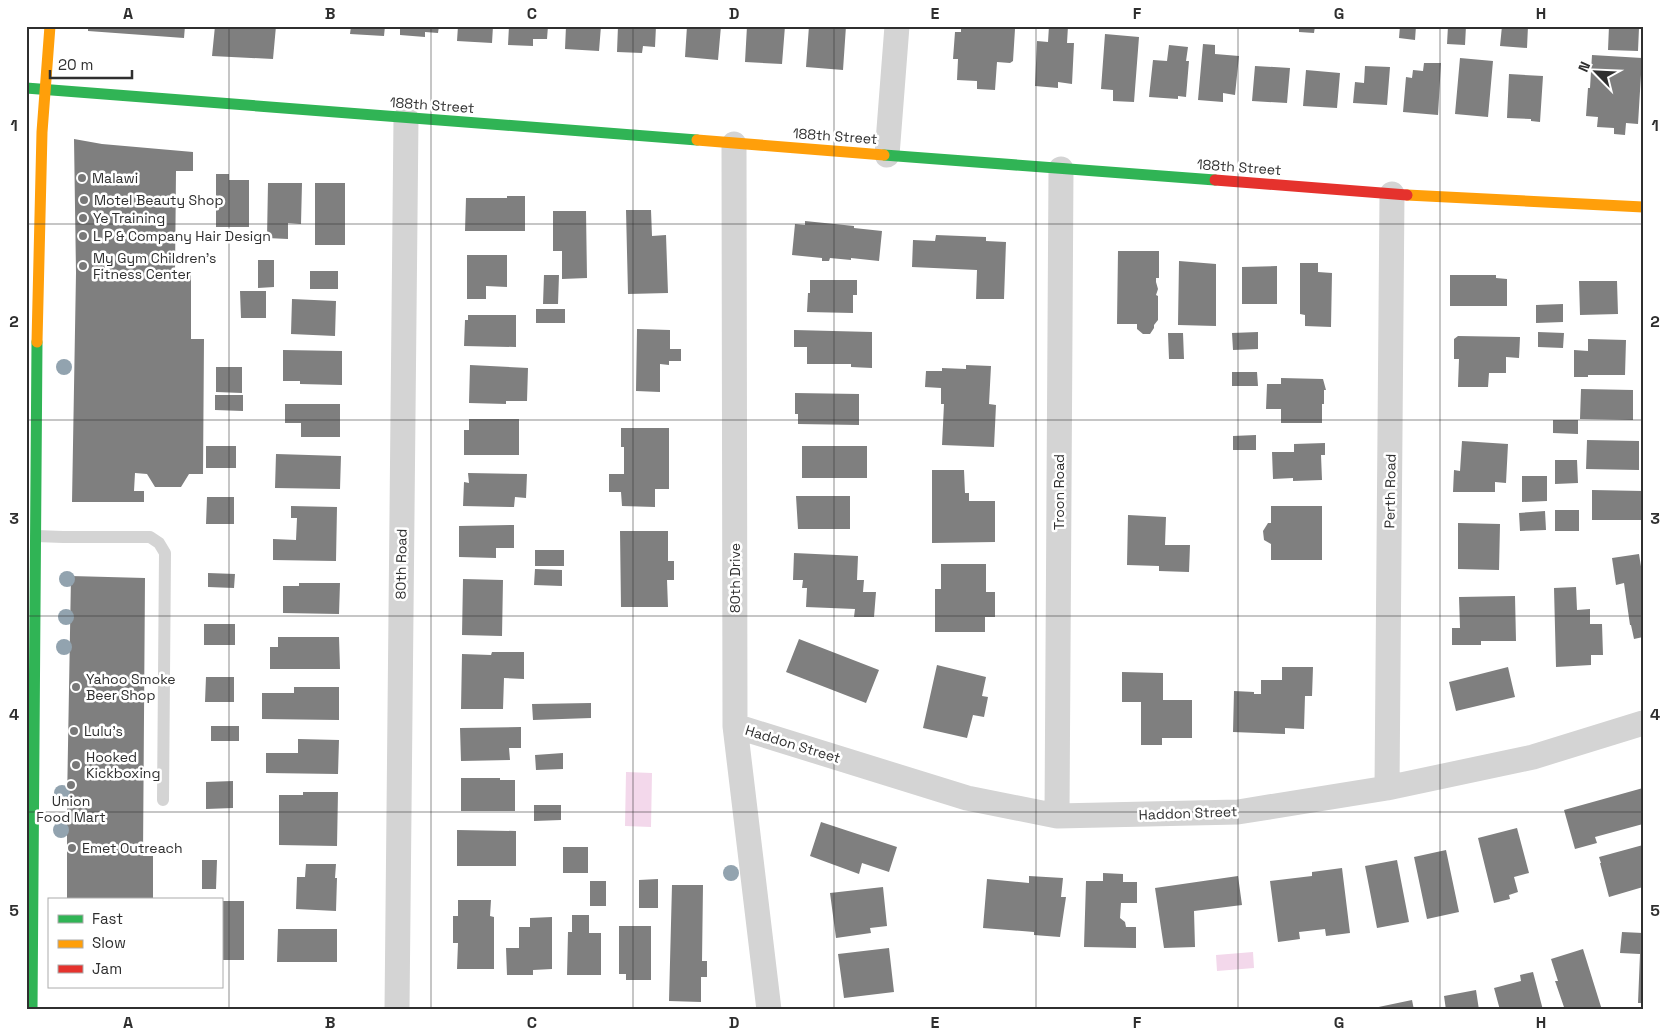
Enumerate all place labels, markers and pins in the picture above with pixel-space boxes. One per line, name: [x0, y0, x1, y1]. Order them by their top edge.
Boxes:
place label: Malawi: [92, 169, 138, 187]
marker: Malawi: [76, 172, 88, 184]
place label: Motel Beauty Shop: [94, 191, 223, 209]
marker: Motel Beauty Shop: [78, 194, 90, 206]
place label: Ye Training: [93, 209, 165, 227]
marker: Ye Training: [77, 212, 89, 224]
place label: L P & Company Hair Design: [93, 227, 271, 245]
marker: L P & Company Hair Design: [77, 230, 89, 242]
place label: My Gym Children's Fitness Center: [93, 249, 217, 283]
marker: My Gym Children's Fitness Center: [77, 260, 89, 272]
place label: Yahoo Smoke Beer Shop: [86, 670, 176, 704]
marker: Yahoo Smoke Beer Shop: [70, 681, 82, 693]
place label: Lulu's: [84, 722, 123, 740]
marker: Lulu's: [68, 725, 80, 737]
place label: Hooked Kickboxing: [86, 748, 160, 782]
marker: Hooked Kickboxing: [70, 759, 82, 771]
marker: Union Food Mart: [65, 779, 77, 791]
place label: Union Food Mart: [36, 792, 106, 826]
place label: Emet Outreach: [82, 839, 182, 857]
marker: Emet Outreach: [66, 842, 78, 854]

